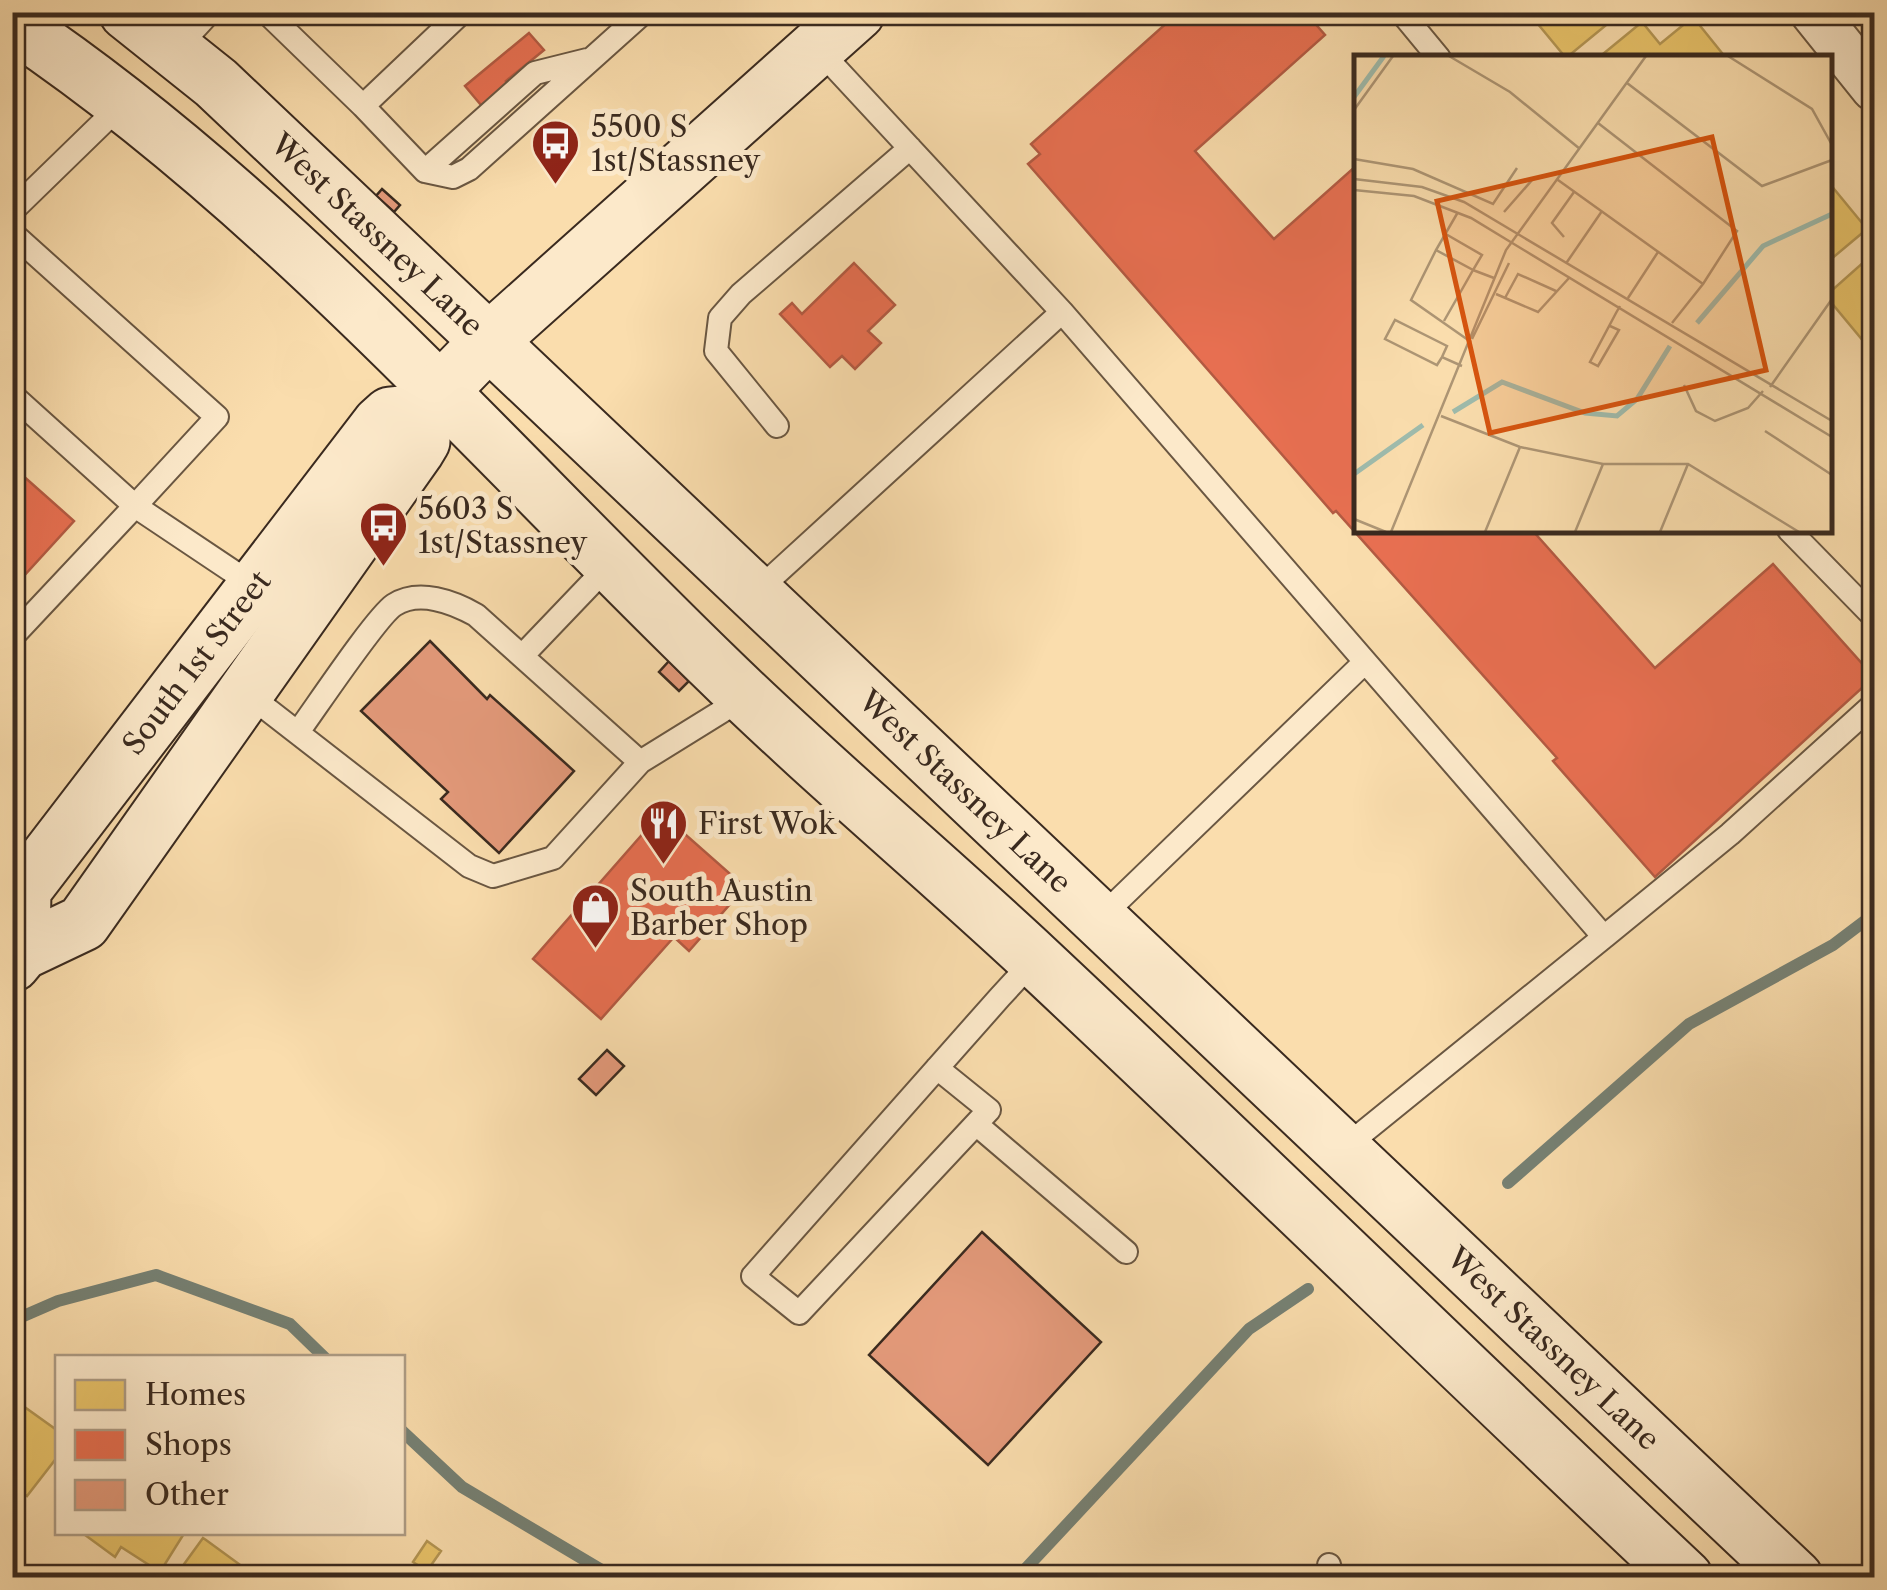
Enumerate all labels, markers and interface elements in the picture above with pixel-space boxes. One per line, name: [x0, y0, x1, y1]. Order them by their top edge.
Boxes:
inset map: [1354, 55, 1832, 532]
place label: 5500 S 1st/Stassney: [591, 108, 760, 179]
bus stop icon: 5500 S 1st/Stassney: [530, 118, 582, 186]
street label: West Stassney Lane: [262, 125, 491, 344]
place label: 5603 S 1st/Stassney: [418, 490, 587, 561]
bus stop icon: 5603 S 1st/Stassney: [357, 500, 409, 568]
street label: South 1st Street: [115, 563, 279, 762]
street label: West Stassney Lane: [850, 682, 1079, 901]
restaurant icon: First Wok: [637, 798, 689, 866]
place label: First Wok: [698, 805, 837, 842]
place label: South Austin Barber Shop: [630, 872, 813, 943]
shop icon: South Austin Barber Shop: [569, 882, 621, 950]
street label: West Stassney Lane: [1439, 1238, 1667, 1458]
legend: [55, 1355, 405, 1535]
text: Homes: [145, 1376, 246, 1413]
text: Shops: [145, 1426, 232, 1463]
text: Other: [145, 1476, 229, 1513]

